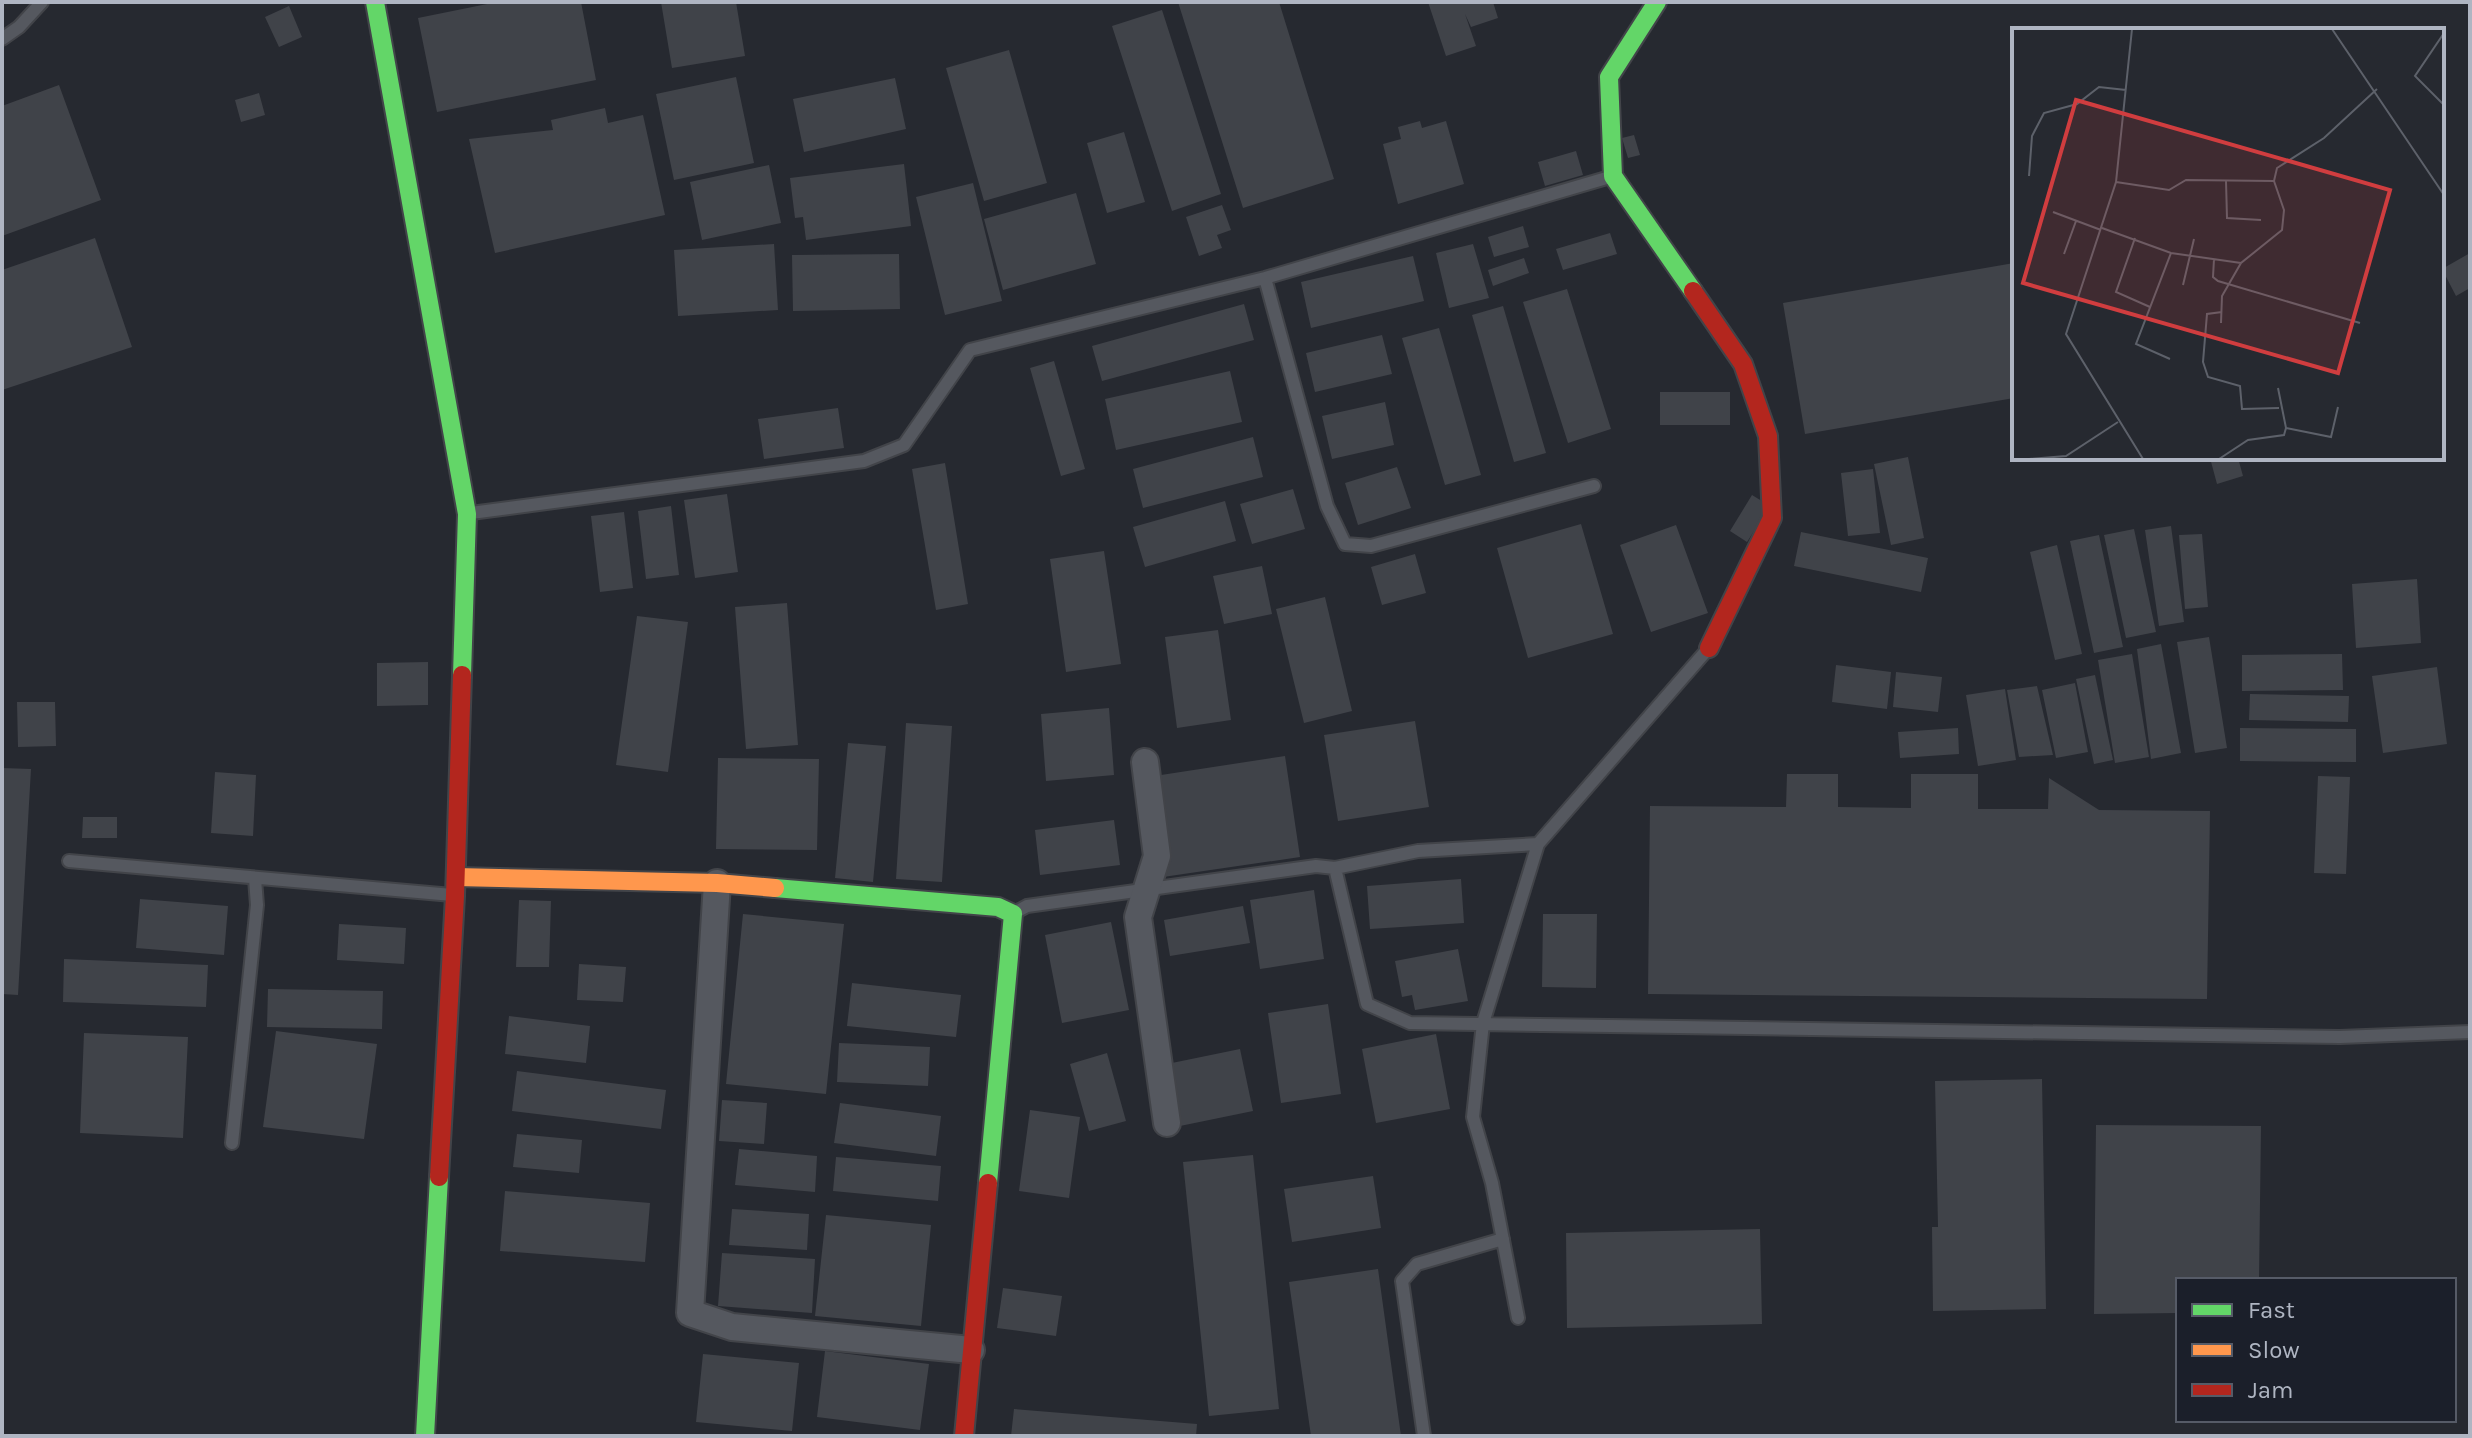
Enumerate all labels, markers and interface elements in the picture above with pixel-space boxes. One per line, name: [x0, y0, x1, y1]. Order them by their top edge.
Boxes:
inset map: [2012, 28, 2444, 460]
legend: [2176, 1278, 2456, 1422]
text: Fast: [2248, 1296, 2295, 1324]
text: Slow: [2248, 1336, 2300, 1364]
text: Jam: [2248, 1376, 2293, 1404]

